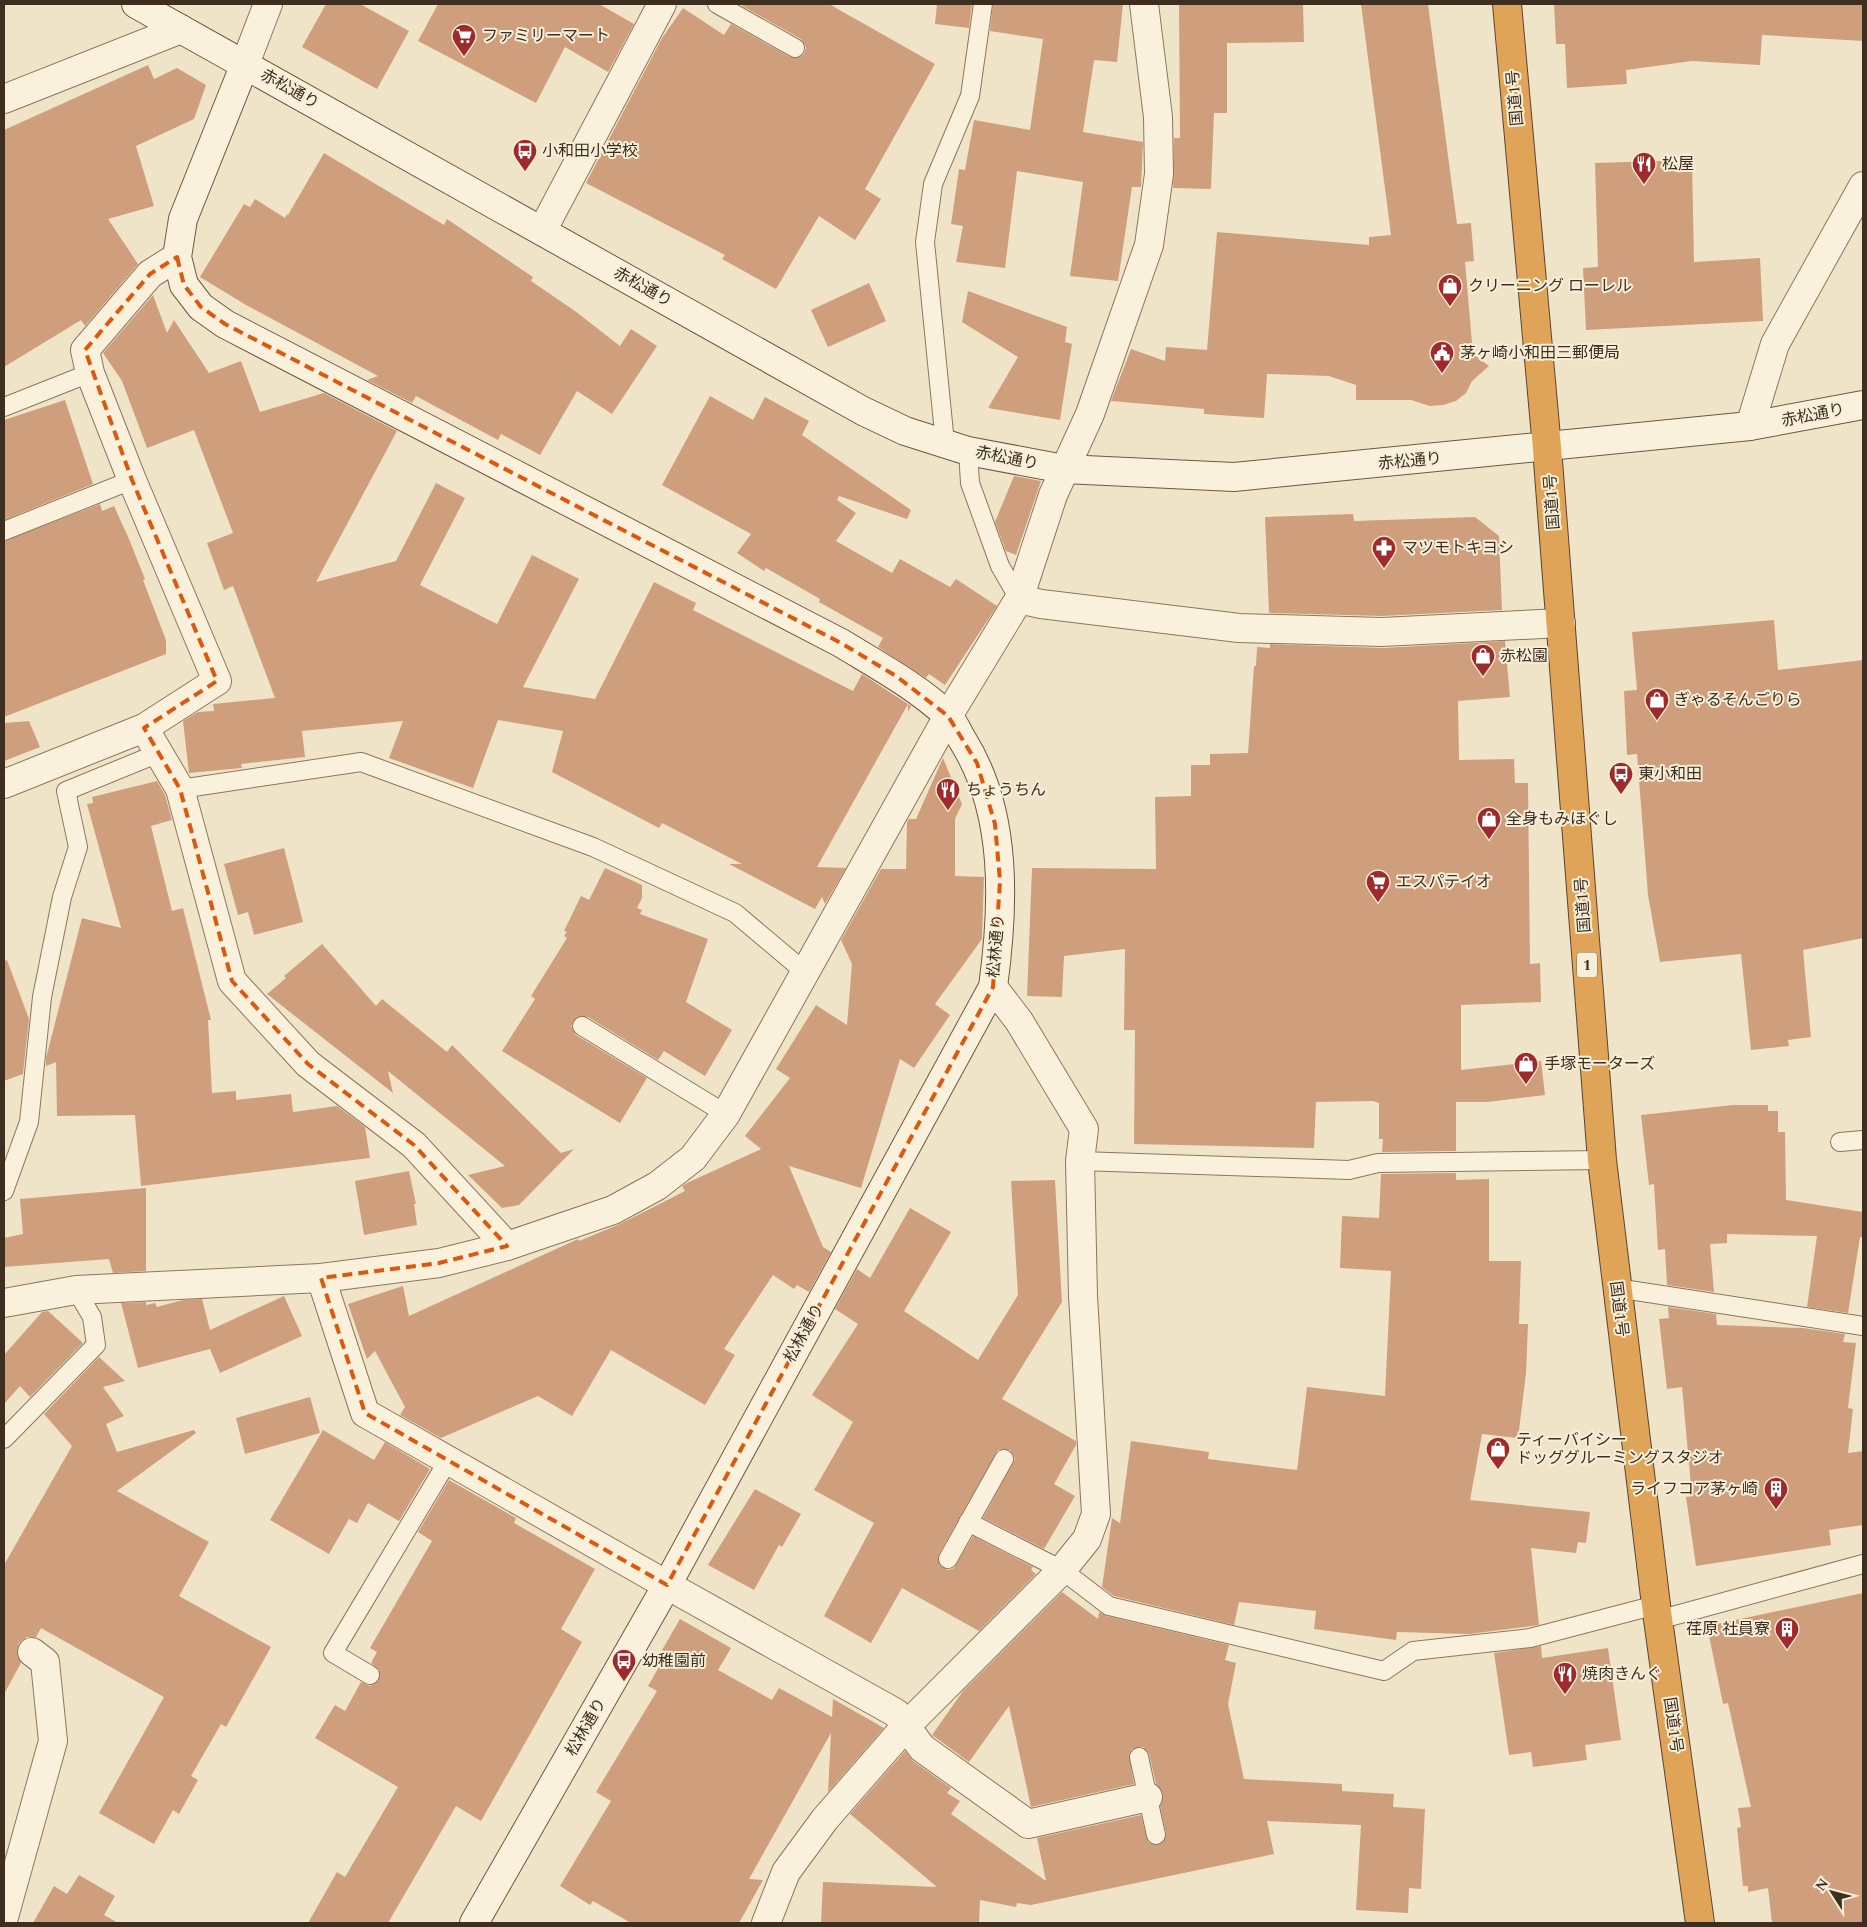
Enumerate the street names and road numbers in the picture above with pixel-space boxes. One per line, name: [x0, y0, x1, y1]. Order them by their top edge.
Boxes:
street label: 赤松通り: [256, 63, 324, 115]
street label: 国道1号: [1501, 69, 1529, 127]
street label: 赤松通り: [609, 261, 677, 313]
street label: 赤松通り: [1779, 397, 1847, 433]
street label: 赤松通り: [973, 440, 1041, 476]
street label: 赤松通り: [1377, 446, 1443, 476]
street label: 国道1号: [1538, 473, 1566, 531]
street label: 国道1号: [1569, 876, 1597, 934]
street label: 松林通り: [981, 913, 1011, 979]
road number: 1: [1577, 952, 1597, 978]
street label: 国道1号: [1604, 1280, 1634, 1338]
street label: 松林通り: [778, 1299, 830, 1367]
street label: 松林通り: [560, 1693, 612, 1761]
street label: 国道1号: [1657, 1696, 1689, 1754]

